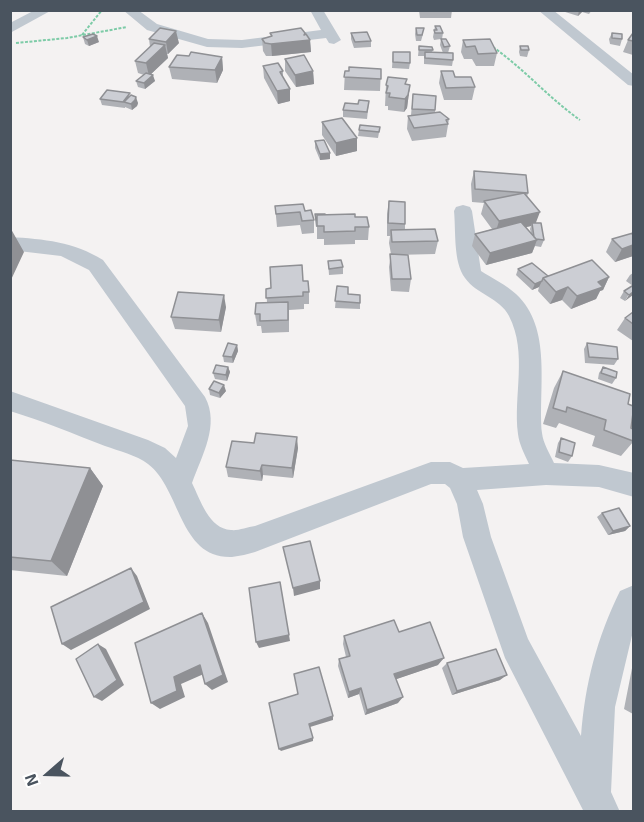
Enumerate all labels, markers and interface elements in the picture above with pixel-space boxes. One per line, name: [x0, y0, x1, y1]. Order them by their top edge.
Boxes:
north arrow: [18, 744, 78, 804]
text: N: [20, 772, 42, 789]

